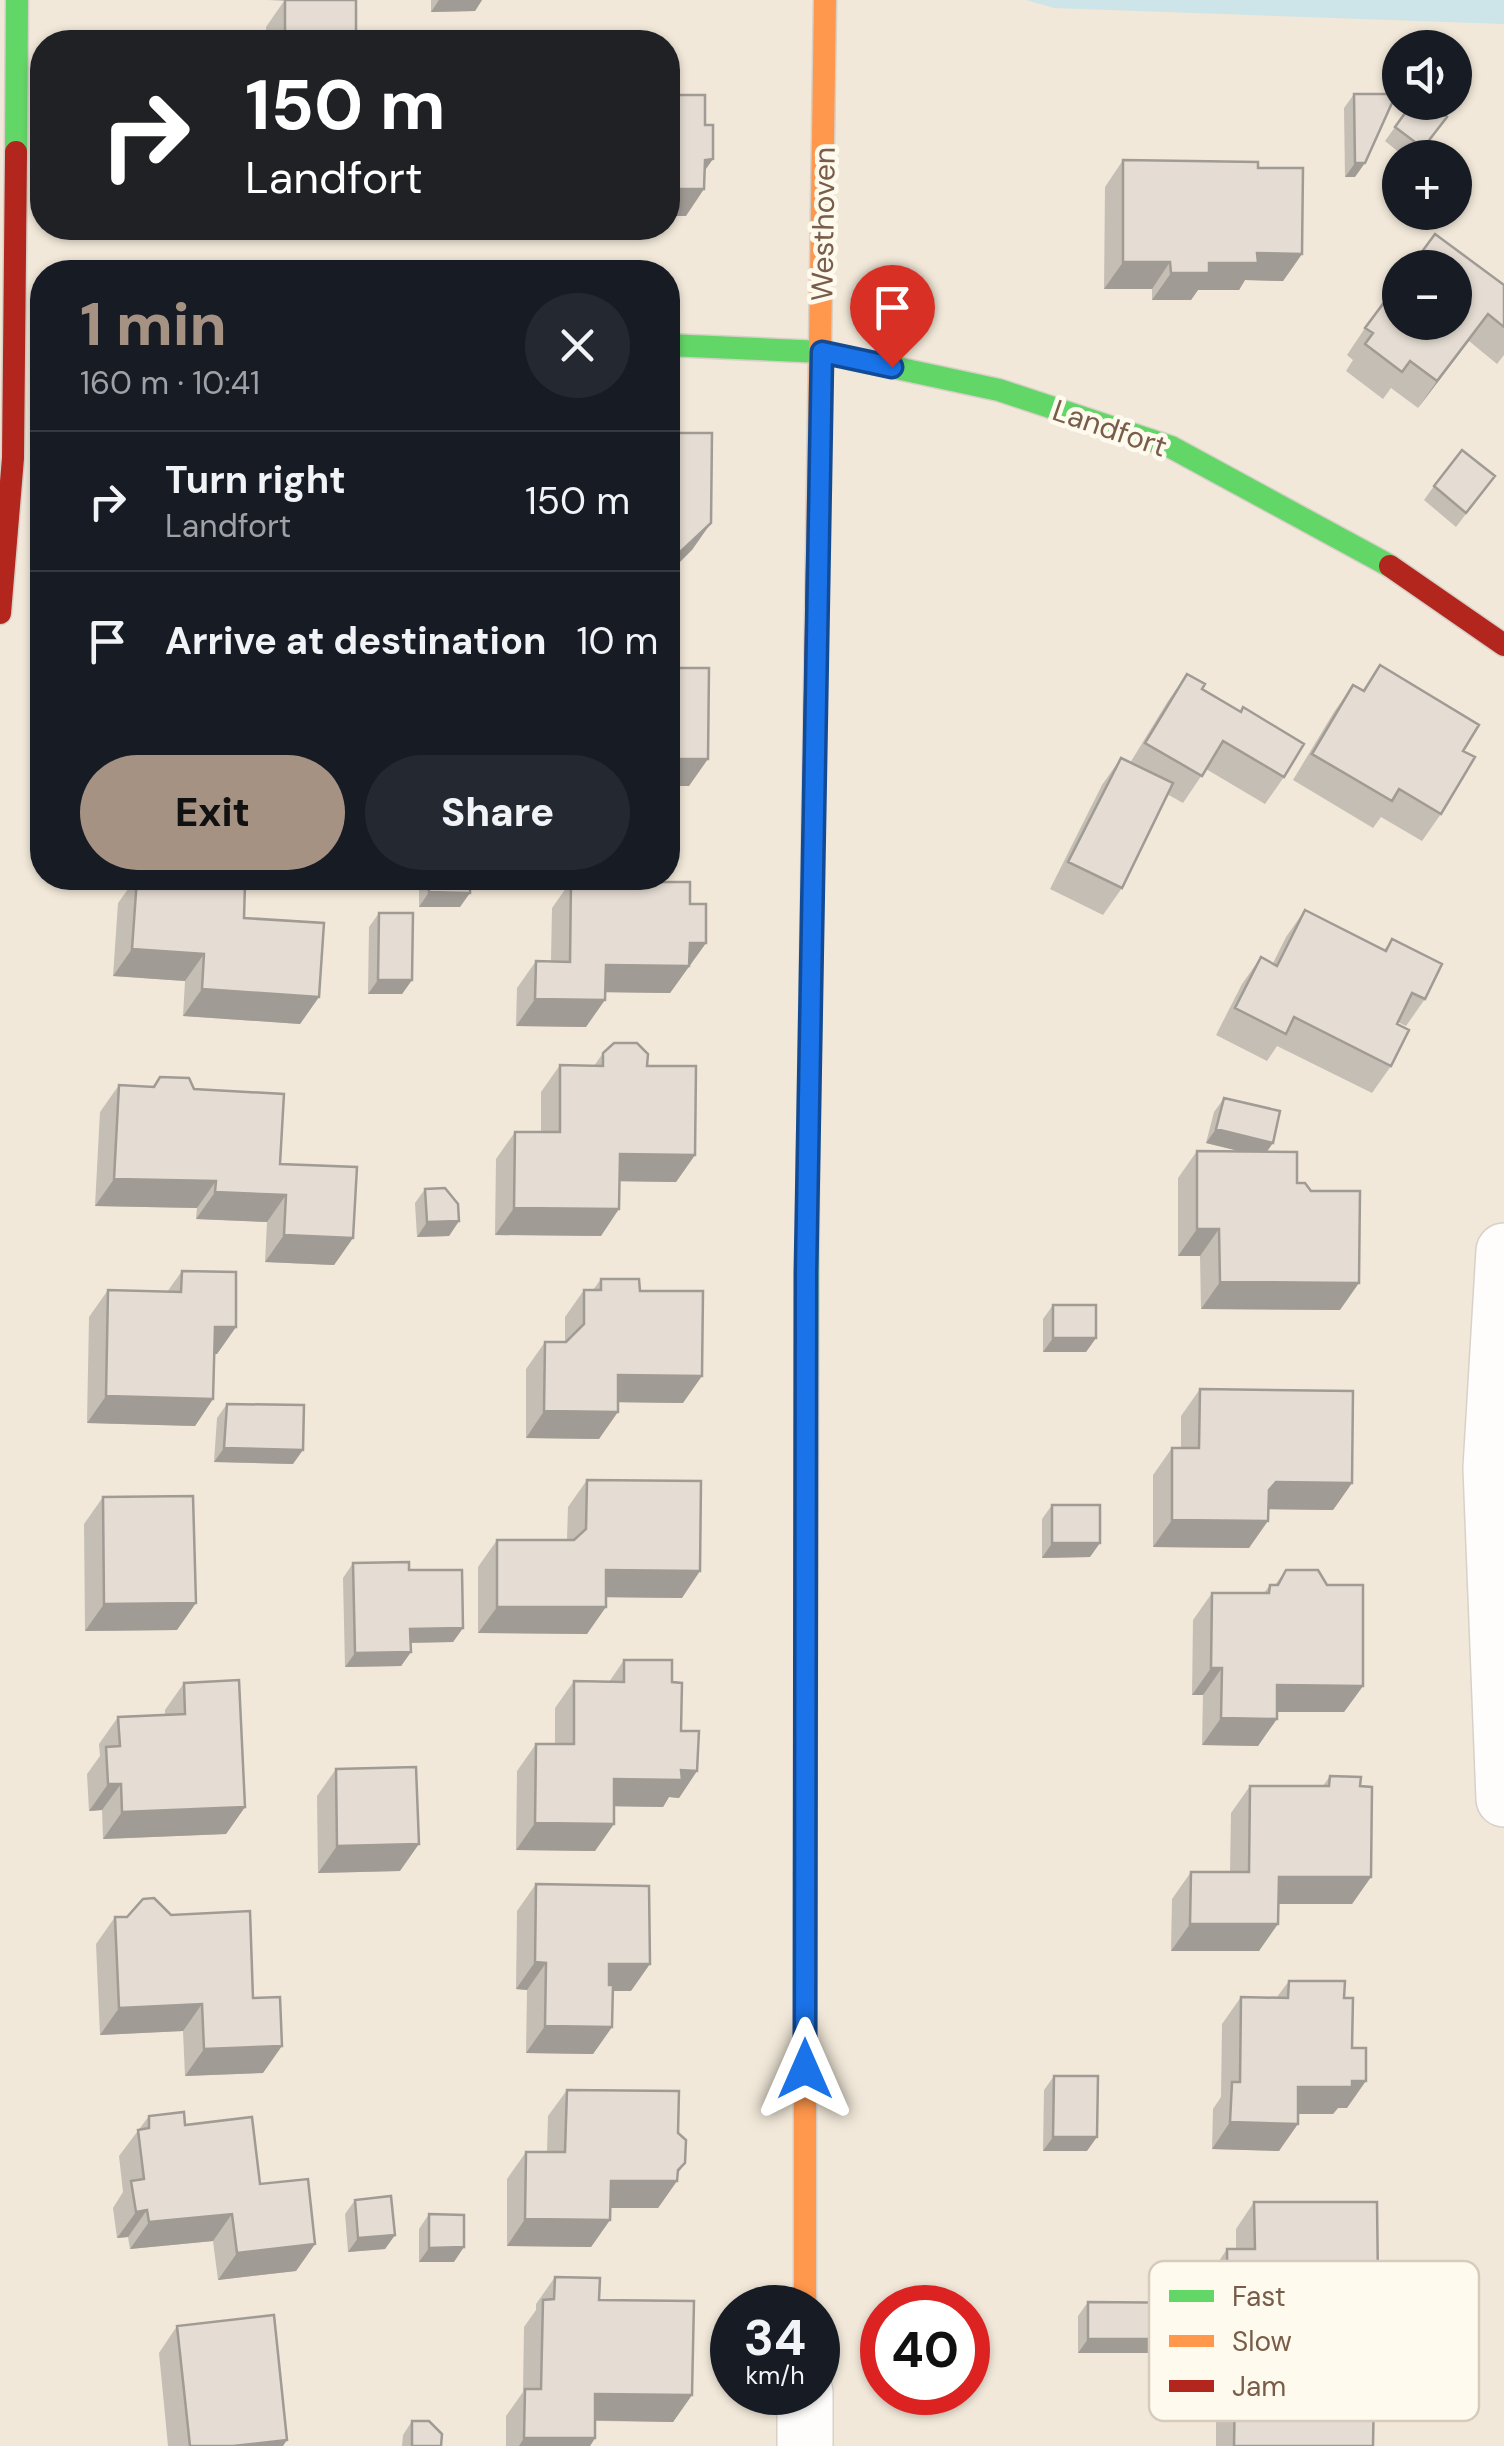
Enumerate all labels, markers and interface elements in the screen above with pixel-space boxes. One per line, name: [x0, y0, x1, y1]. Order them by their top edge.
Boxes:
map controls: [1382, 30, 1472, 340]
button: sound: [1382, 30, 1472, 120]
text: 150 m: [245, 60, 446, 151]
icon: right: [80, 70, 210, 200]
button: +: [1382, 140, 1472, 230]
street label: Westhoven: [802, 147, 844, 301]
text: Landfort: [245, 148, 423, 207]
button: −: [1382, 250, 1472, 340]
pin: [850, 265, 935, 368]
icon: arrive: [865, 280, 920, 335]
text: 1 min: [80, 285, 227, 364]
button: close: [525, 293, 630, 398]
text: 160 m · 10:41: [80, 362, 260, 404]
street label: Landfort: [1048, 390, 1172, 466]
text: Turn right: [165, 455, 346, 505]
icon: right: [80, 474, 135, 529]
text: 150 m: [525, 476, 630, 526]
text: Landfort: [165, 505, 291, 547]
icon: arrive: [80, 614, 135, 669]
text: Arrive at destination: [165, 616, 547, 666]
text: 10 m: [577, 616, 658, 666]
button: Exit: [80, 755, 345, 870]
button: Share: [365, 755, 630, 870]
position arrow: [753, 2017, 857, 2121]
legend: [1149, 2261, 1479, 2421]
text: Fast: [1232, 2278, 1286, 2315]
speed limit sign: 40: [860, 2285, 990, 2415]
text: 34: [744, 2305, 806, 2371]
text: Slow: [1232, 2323, 1292, 2360]
text: km/h: [745, 2359, 805, 2392]
text: Jam: [1232, 2368, 1286, 2405]

